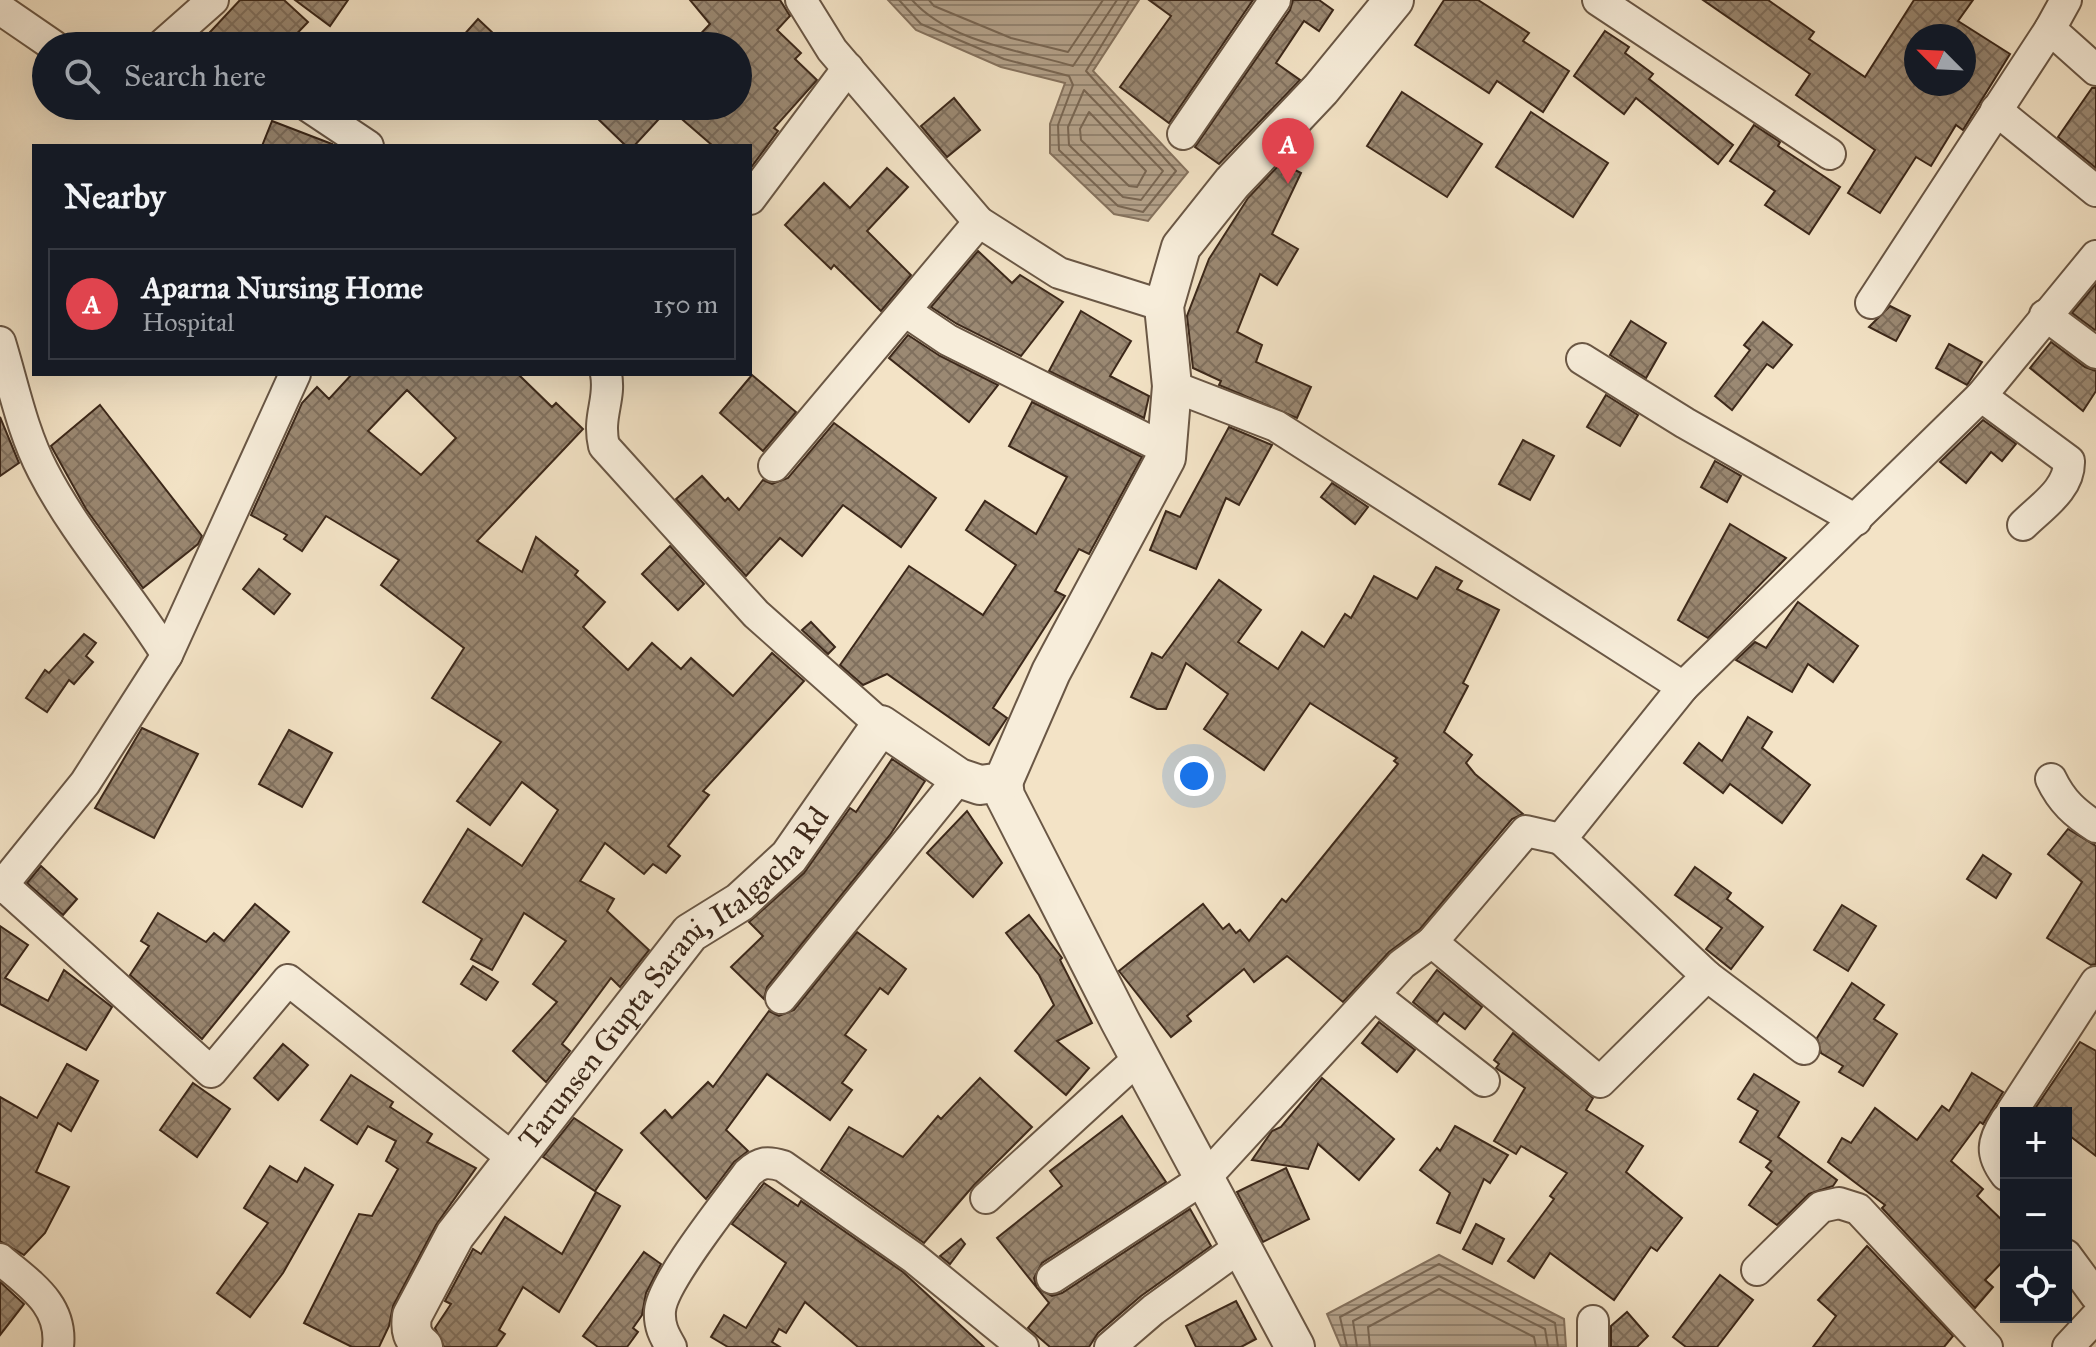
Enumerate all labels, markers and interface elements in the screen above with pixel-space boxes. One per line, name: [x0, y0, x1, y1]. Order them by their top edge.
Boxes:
north arrow: [1904, 24, 1976, 96]
search box: [32, 32, 752, 120]
icon: search: [60, 54, 104, 98]
text: Search here: [124, 58, 266, 94]
pin: A: [1262, 118, 1314, 184]
text: Nearby: [64, 176, 166, 217]
text: Aparna Nursing Home: [142, 270, 423, 306]
text: A: [83, 288, 101, 320]
text: 150 m: [653, 288, 718, 320]
text: Hospital: [142, 306, 234, 338]
your location: [1174, 756, 1214, 796]
street label: Tarunsen Gupta Sarani, Italgacha Rd: [511, 800, 836, 1156]
map controls: [2000, 1107, 2072, 1323]
button: +: [2000, 1107, 2072, 1179]
button: −: [2000, 1179, 2072, 1251]
button: locate: [2000, 1251, 2072, 1323]

